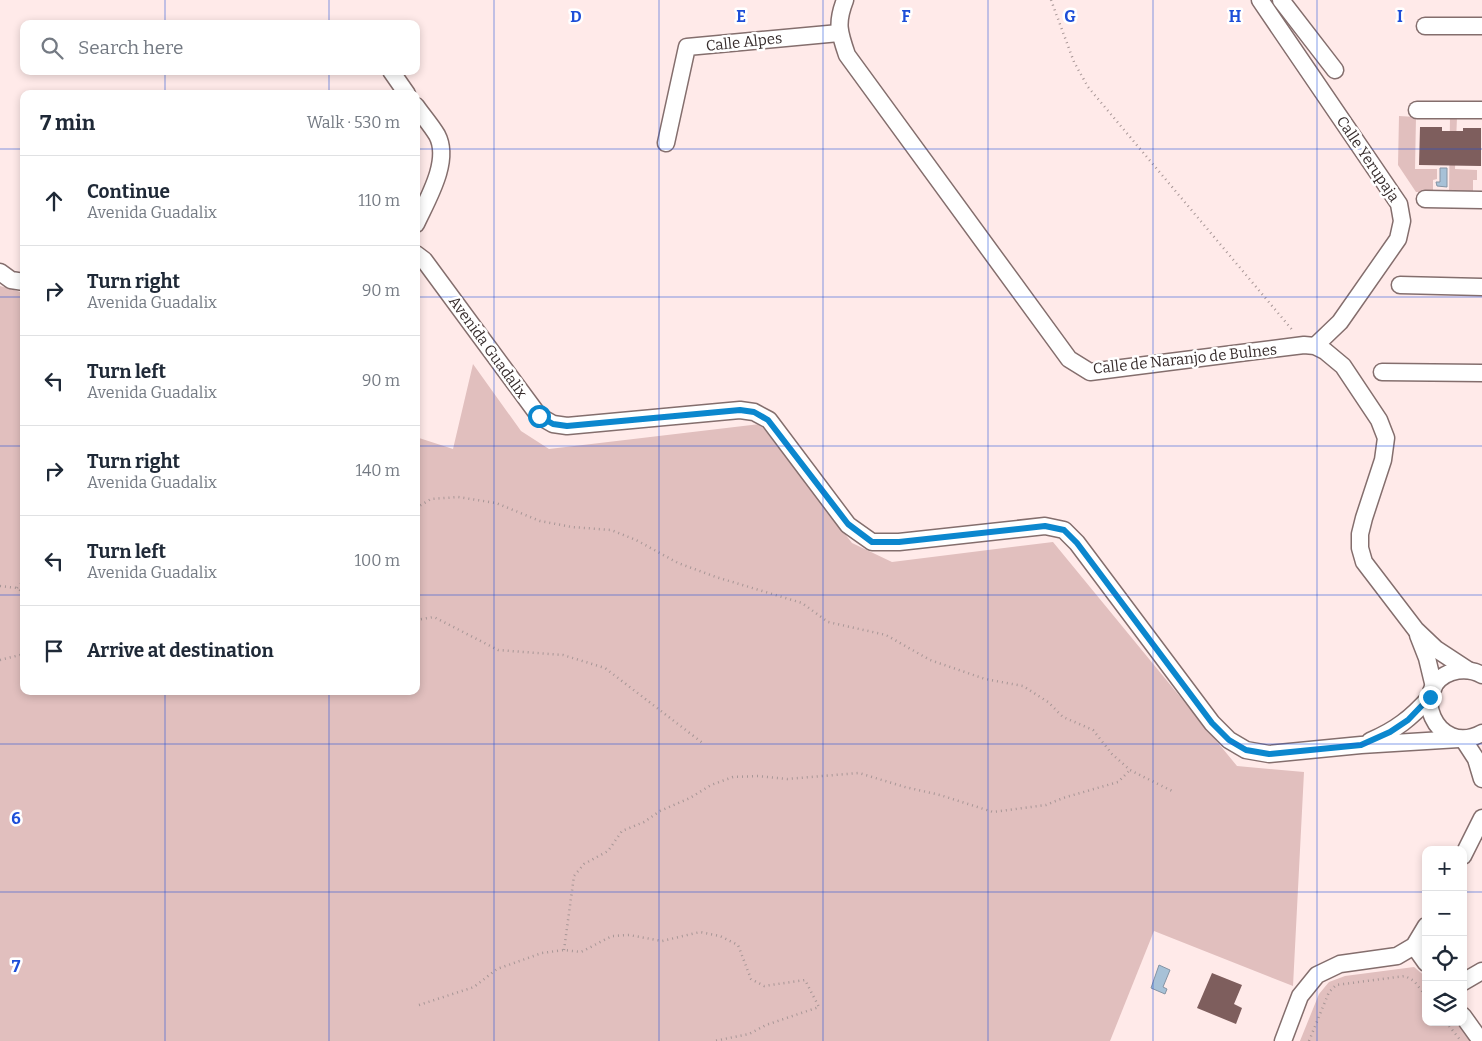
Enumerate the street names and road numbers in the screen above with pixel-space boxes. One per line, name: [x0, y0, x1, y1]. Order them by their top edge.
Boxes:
street label: Calle Alpes: [705, 29, 783, 55]
street label: Calle Yerupaja: [1333, 113, 1403, 205]
street label: Avenida Guadalix: [445, 292, 531, 402]
street label: Calle de Naranjo de Bulnes: [1092, 340, 1278, 378]

